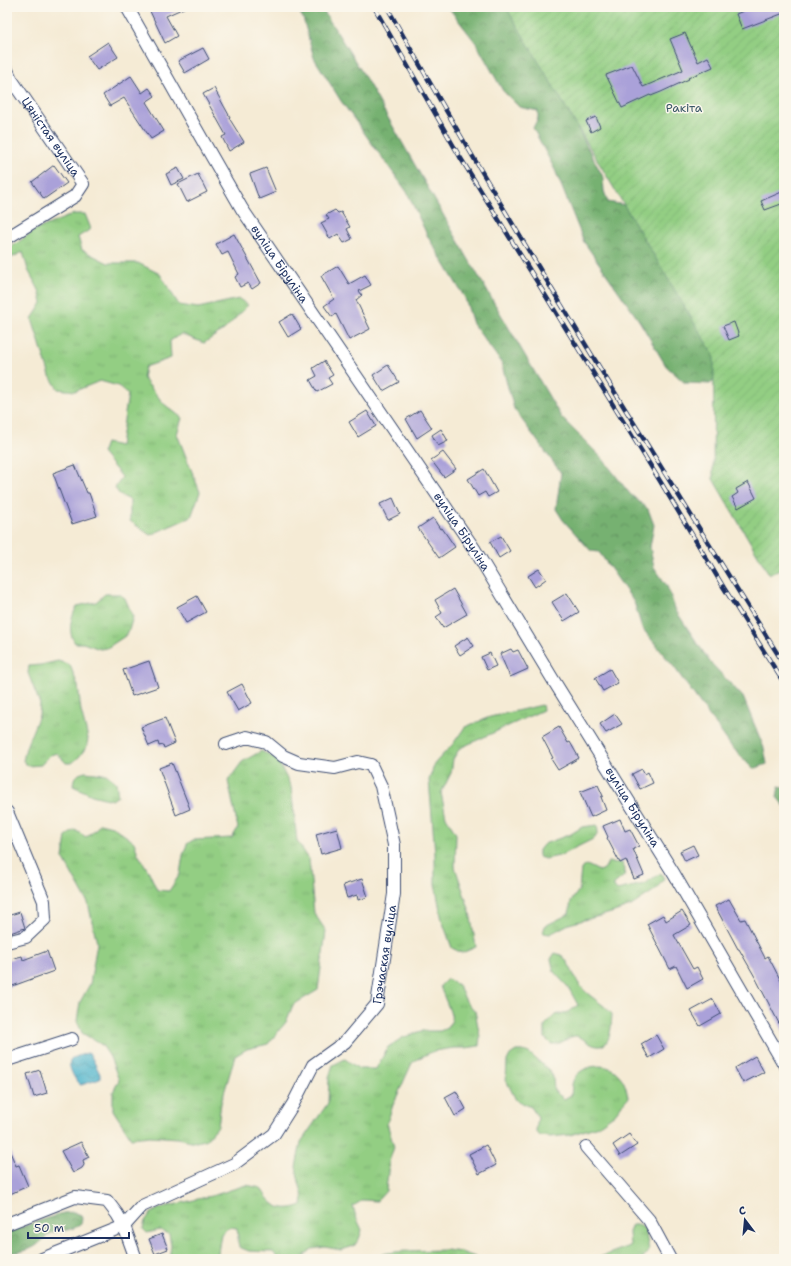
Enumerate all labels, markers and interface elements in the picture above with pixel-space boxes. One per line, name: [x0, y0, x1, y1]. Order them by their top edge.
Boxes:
street label: Цяністая вуліца: [18, 94, 84, 180]
park label: Ракіта: [666, 100, 703, 116]
street label: вуліца Біруліна: [247, 222, 312, 307]
street label: вуліца Біруліна: [430, 489, 494, 574]
street label: вуліца Біруліна: [601, 764, 664, 851]
street label: Грэчаская вуліца: [369, 903, 400, 1005]
north arrow: [725, 1200, 765, 1240]
text: С: [737, 1203, 748, 1219]
scale bar: [28, 1214, 129, 1240]
text: 50 m: [34, 1220, 64, 1236]

